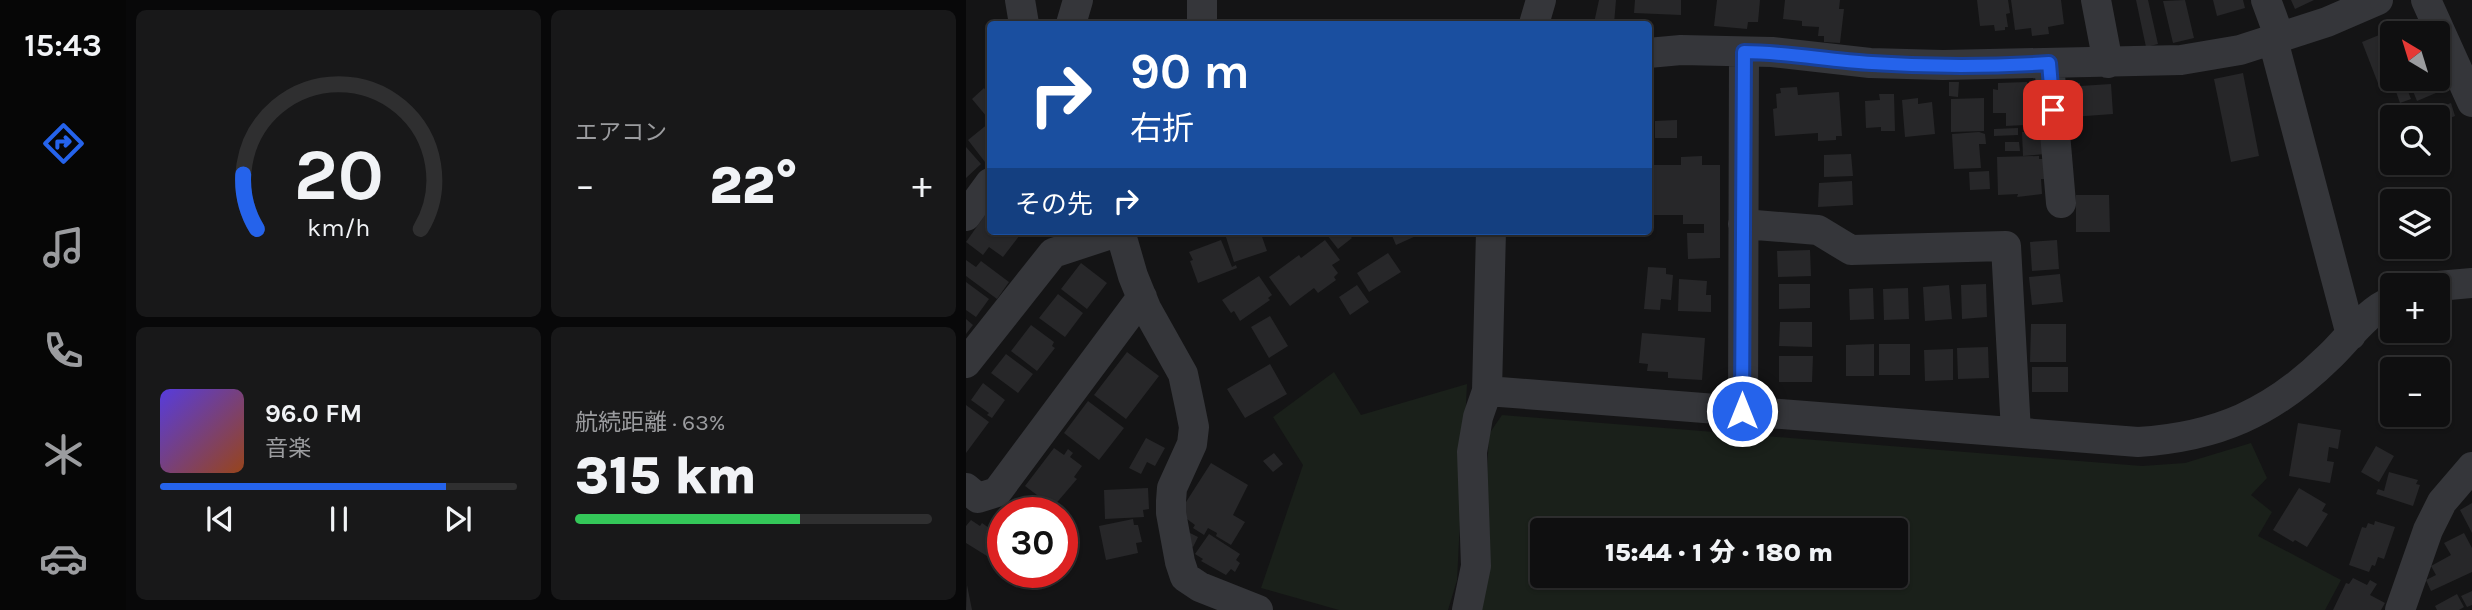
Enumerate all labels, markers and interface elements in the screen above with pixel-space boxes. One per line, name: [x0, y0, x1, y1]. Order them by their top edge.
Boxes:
north arrow: [2380, 21, 2450, 91]
map controls: [2380, 21, 2450, 427]
text: 15:43: [24, 27, 102, 64]
text: 90 m: [1130, 43, 1250, 100]
icon: right: [1015, 49, 1106, 140]
pin: [2023, 80, 2083, 140]
icon: arrive: [2034, 91, 2072, 129]
button: search: [2380, 105, 2450, 175]
text: 右折: [1130, 110, 1194, 147]
icon: directions: [39, 119, 88, 168]
text: エアコン: [575, 119, 667, 146]
text: 20: [293, 133, 384, 218]
text: 22°: [709, 155, 798, 216]
text: −: [575, 163, 595, 208]
text: +: [912, 163, 932, 208]
icon: right: [1107, 182, 1145, 220]
text: その先: [1015, 189, 1093, 220]
button: layers: [2380, 189, 2450, 259]
text: km/h: [307, 213, 370, 242]
icon: music: [39, 223, 88, 272]
button: +: [2380, 273, 2450, 343]
icon: phone: [39, 326, 88, 375]
button: −: [2380, 357, 2450, 427]
position arrow: [1705, 374, 1779, 448]
text: 96.0 FM: [265, 398, 362, 429]
text: 航続距離 · 63%: [575, 409, 725, 436]
icon: climate: [39, 430, 88, 479]
text: 音楽: [265, 435, 311, 462]
text: 315 km: [575, 445, 757, 506]
speed limit sign: 30: [987, 497, 1078, 588]
icon: previous: [201, 500, 239, 538]
icon: pause: [320, 500, 358, 538]
icon: next: [439, 500, 477, 538]
icon: car: [39, 534, 88, 583]
text: 15:44 · 1 分 · 180 m: [1605, 537, 1833, 568]

